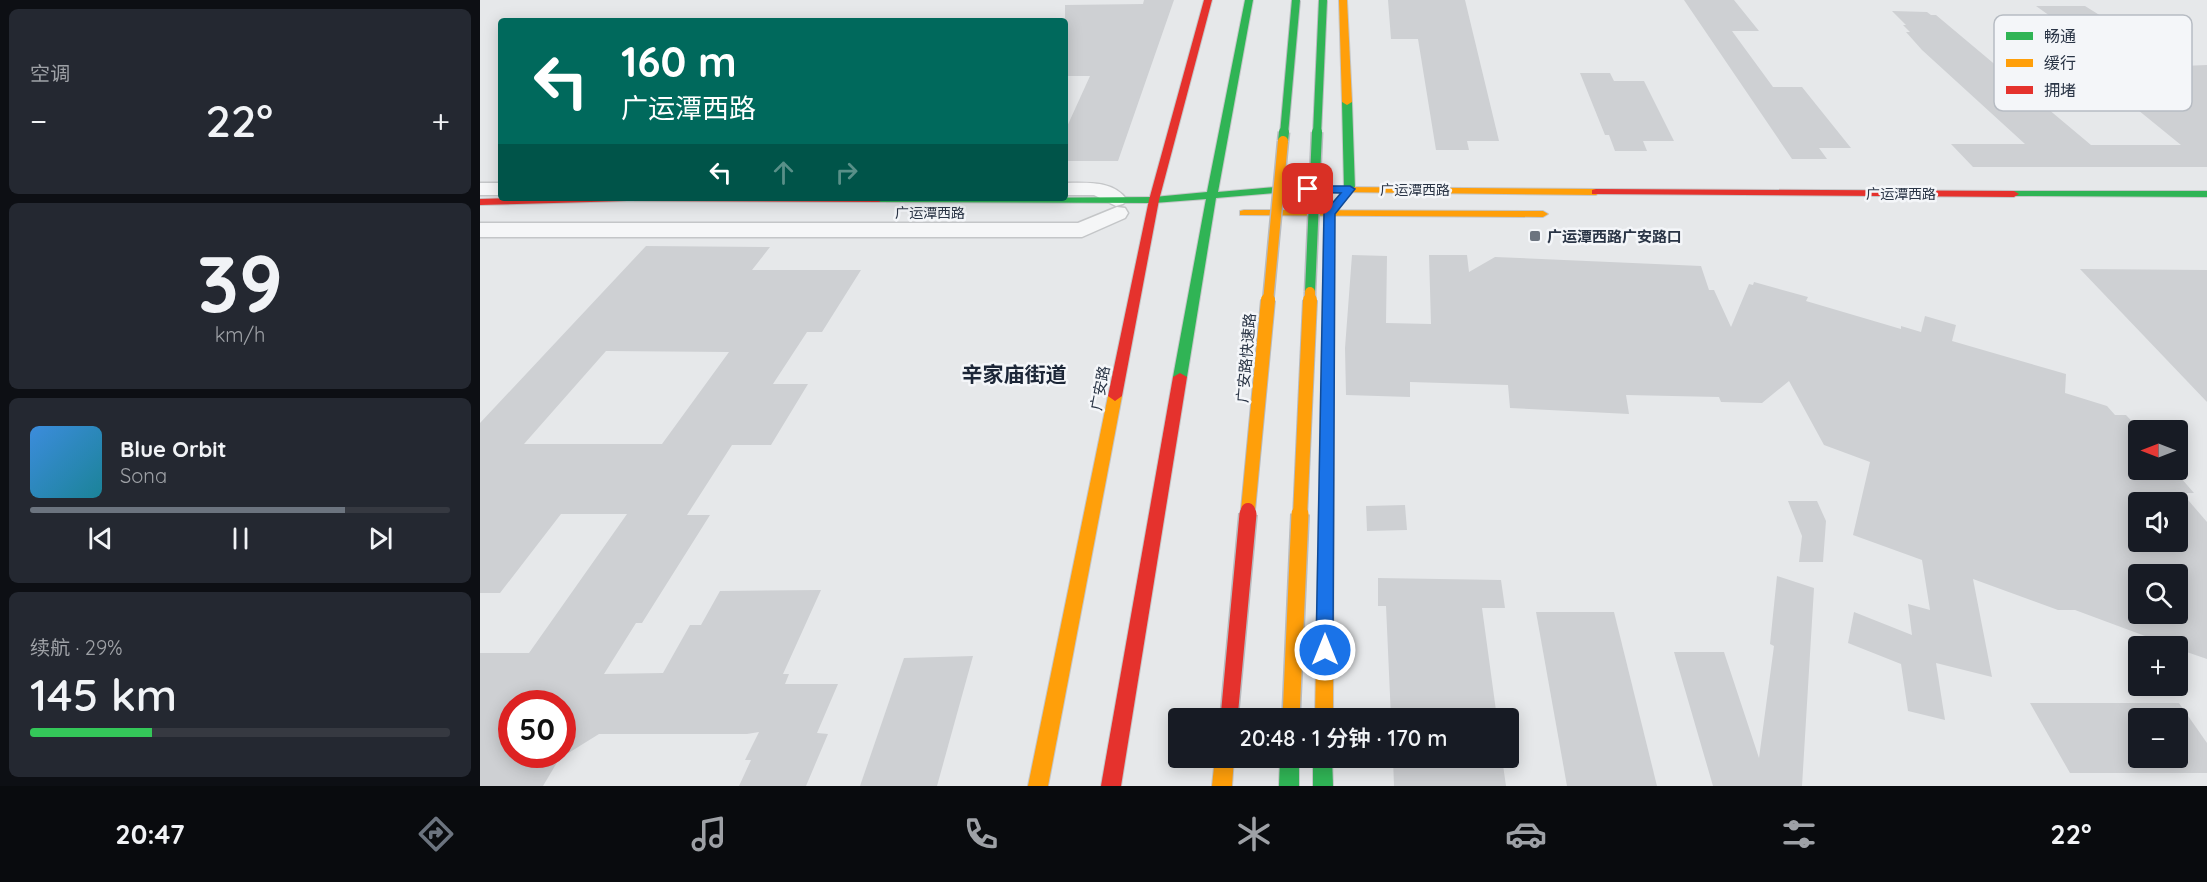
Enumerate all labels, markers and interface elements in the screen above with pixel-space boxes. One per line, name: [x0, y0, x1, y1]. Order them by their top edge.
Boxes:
legend: [1994, 15, 2192, 111]
text: 畅通: [2044, 26, 2076, 46]
text: 160 m: [621, 35, 737, 88]
icon: left: [522, 42, 600, 120]
text: 缓行: [2044, 53, 2076, 73]
text: 空调: [30, 61, 70, 86]
text: 拥堵: [2044, 80, 2076, 100]
text: 广运潭西路: [621, 91, 756, 125]
text: 22°: [206, 92, 273, 148]
text: −: [30, 100, 47, 141]
text: +: [431, 100, 450, 141]
icon: left: [704, 156, 737, 189]
icon: ahead: [767, 156, 800, 189]
icon: right: [830, 156, 863, 189]
pin: [1282, 163, 1333, 214]
icon: arrive: [1291, 172, 1324, 205]
street label: 广运潭西路: [1380, 181, 1450, 199]
street label: 广运潭西路: [1866, 185, 1936, 203]
street label: 广运潭西路: [895, 204, 965, 222]
place label: 广运潭西路广安路口: [1547, 227, 1682, 246]
marker: 广运潭西路广安路口: [1528, 229, 1542, 243]
text: 39: [197, 234, 283, 332]
street label: 广安路快速路: [1233, 312, 1259, 404]
text: km/h: [215, 322, 265, 347]
district label: 辛家庙街道: [962, 361, 1067, 387]
street label: 广安路: [1086, 364, 1114, 412]
north arrow: [2128, 420, 2188, 480]
map controls: [2128, 420, 2188, 768]
text: Blue Orbit: [120, 435, 226, 463]
text: Sona: [120, 463, 167, 488]
button: sound: [2128, 492, 2188, 552]
icon: previous: [84, 522, 117, 555]
icon: pause: [224, 522, 257, 555]
icon: next: [364, 522, 397, 555]
button: search: [2128, 564, 2188, 624]
position arrow: [1293, 618, 1357, 682]
text: 续航 · 29%: [30, 635, 123, 660]
button: +: [2128, 636, 2188, 696]
text: 145 km: [30, 666, 177, 722]
speed limit sign: 50: [498, 690, 576, 768]
button: −: [2128, 708, 2188, 768]
text: 20:48 · 1 分钟 · 170 m: [1240, 724, 1447, 752]
icon: directions: [415, 813, 457, 855]
icon: music: [688, 813, 730, 855]
icon: phone: [960, 813, 1002, 855]
icon: climate: [1233, 813, 1275, 855]
icon: car: [1505, 813, 1547, 855]
icon: filters: [1778, 813, 1820, 855]
text: 20:47: [115, 817, 184, 851]
text: 22°: [2050, 817, 2092, 851]

